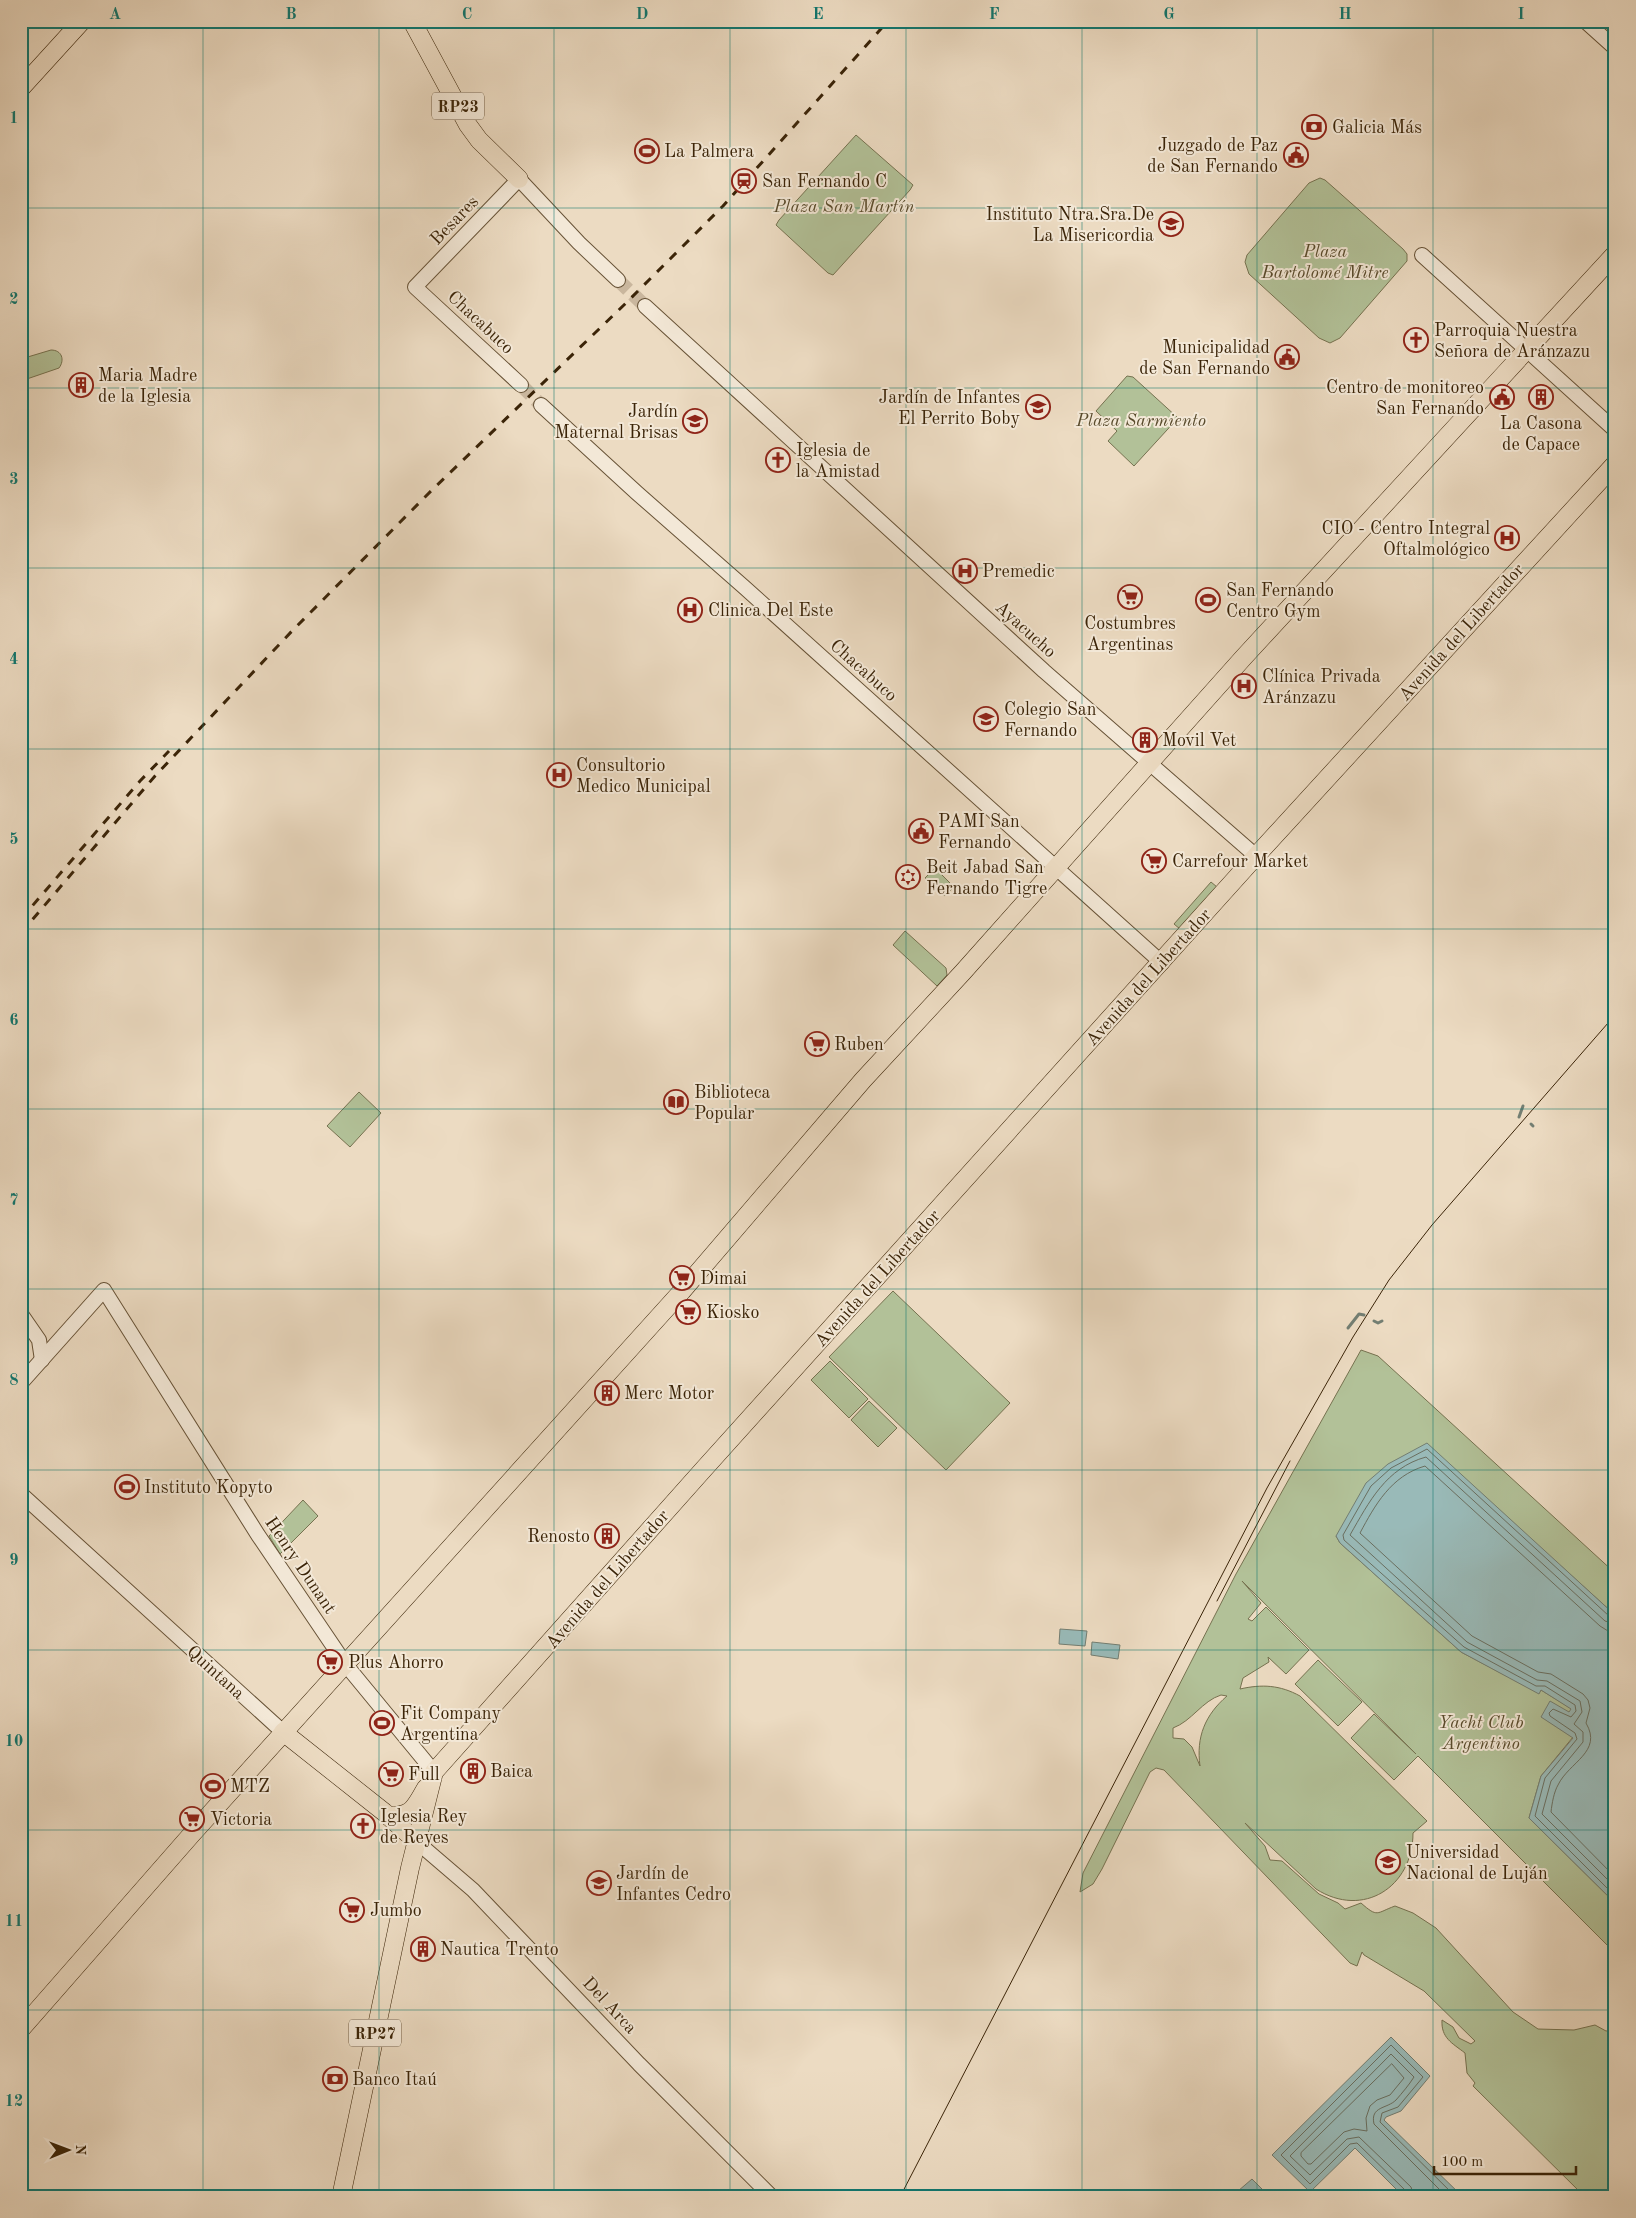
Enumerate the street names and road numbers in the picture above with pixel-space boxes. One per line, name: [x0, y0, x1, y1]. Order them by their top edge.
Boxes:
road number: RP23: [432, 92, 484, 120]
street label: Besares: [427, 192, 482, 249]
street label: Chacabuco: [444, 288, 517, 358]
street label: Avenida del Libertador: [1396, 560, 1528, 705]
street label: Ayacucho: [991, 598, 1059, 662]
street label: Chacabuco: [826, 636, 900, 705]
street label: Avenida del Libertador: [1083, 905, 1215, 1050]
street label: Avenida del Libertador: [812, 1206, 944, 1351]
street label: Avenida del Libertador: [543, 1506, 673, 1653]
street label: Henry Dunant: [261, 1514, 339, 1617]
street label: Quintana: [183, 1642, 248, 1703]
street label: Del Arca: [579, 1974, 640, 2038]
road number: RP27: [349, 2020, 401, 2046]

